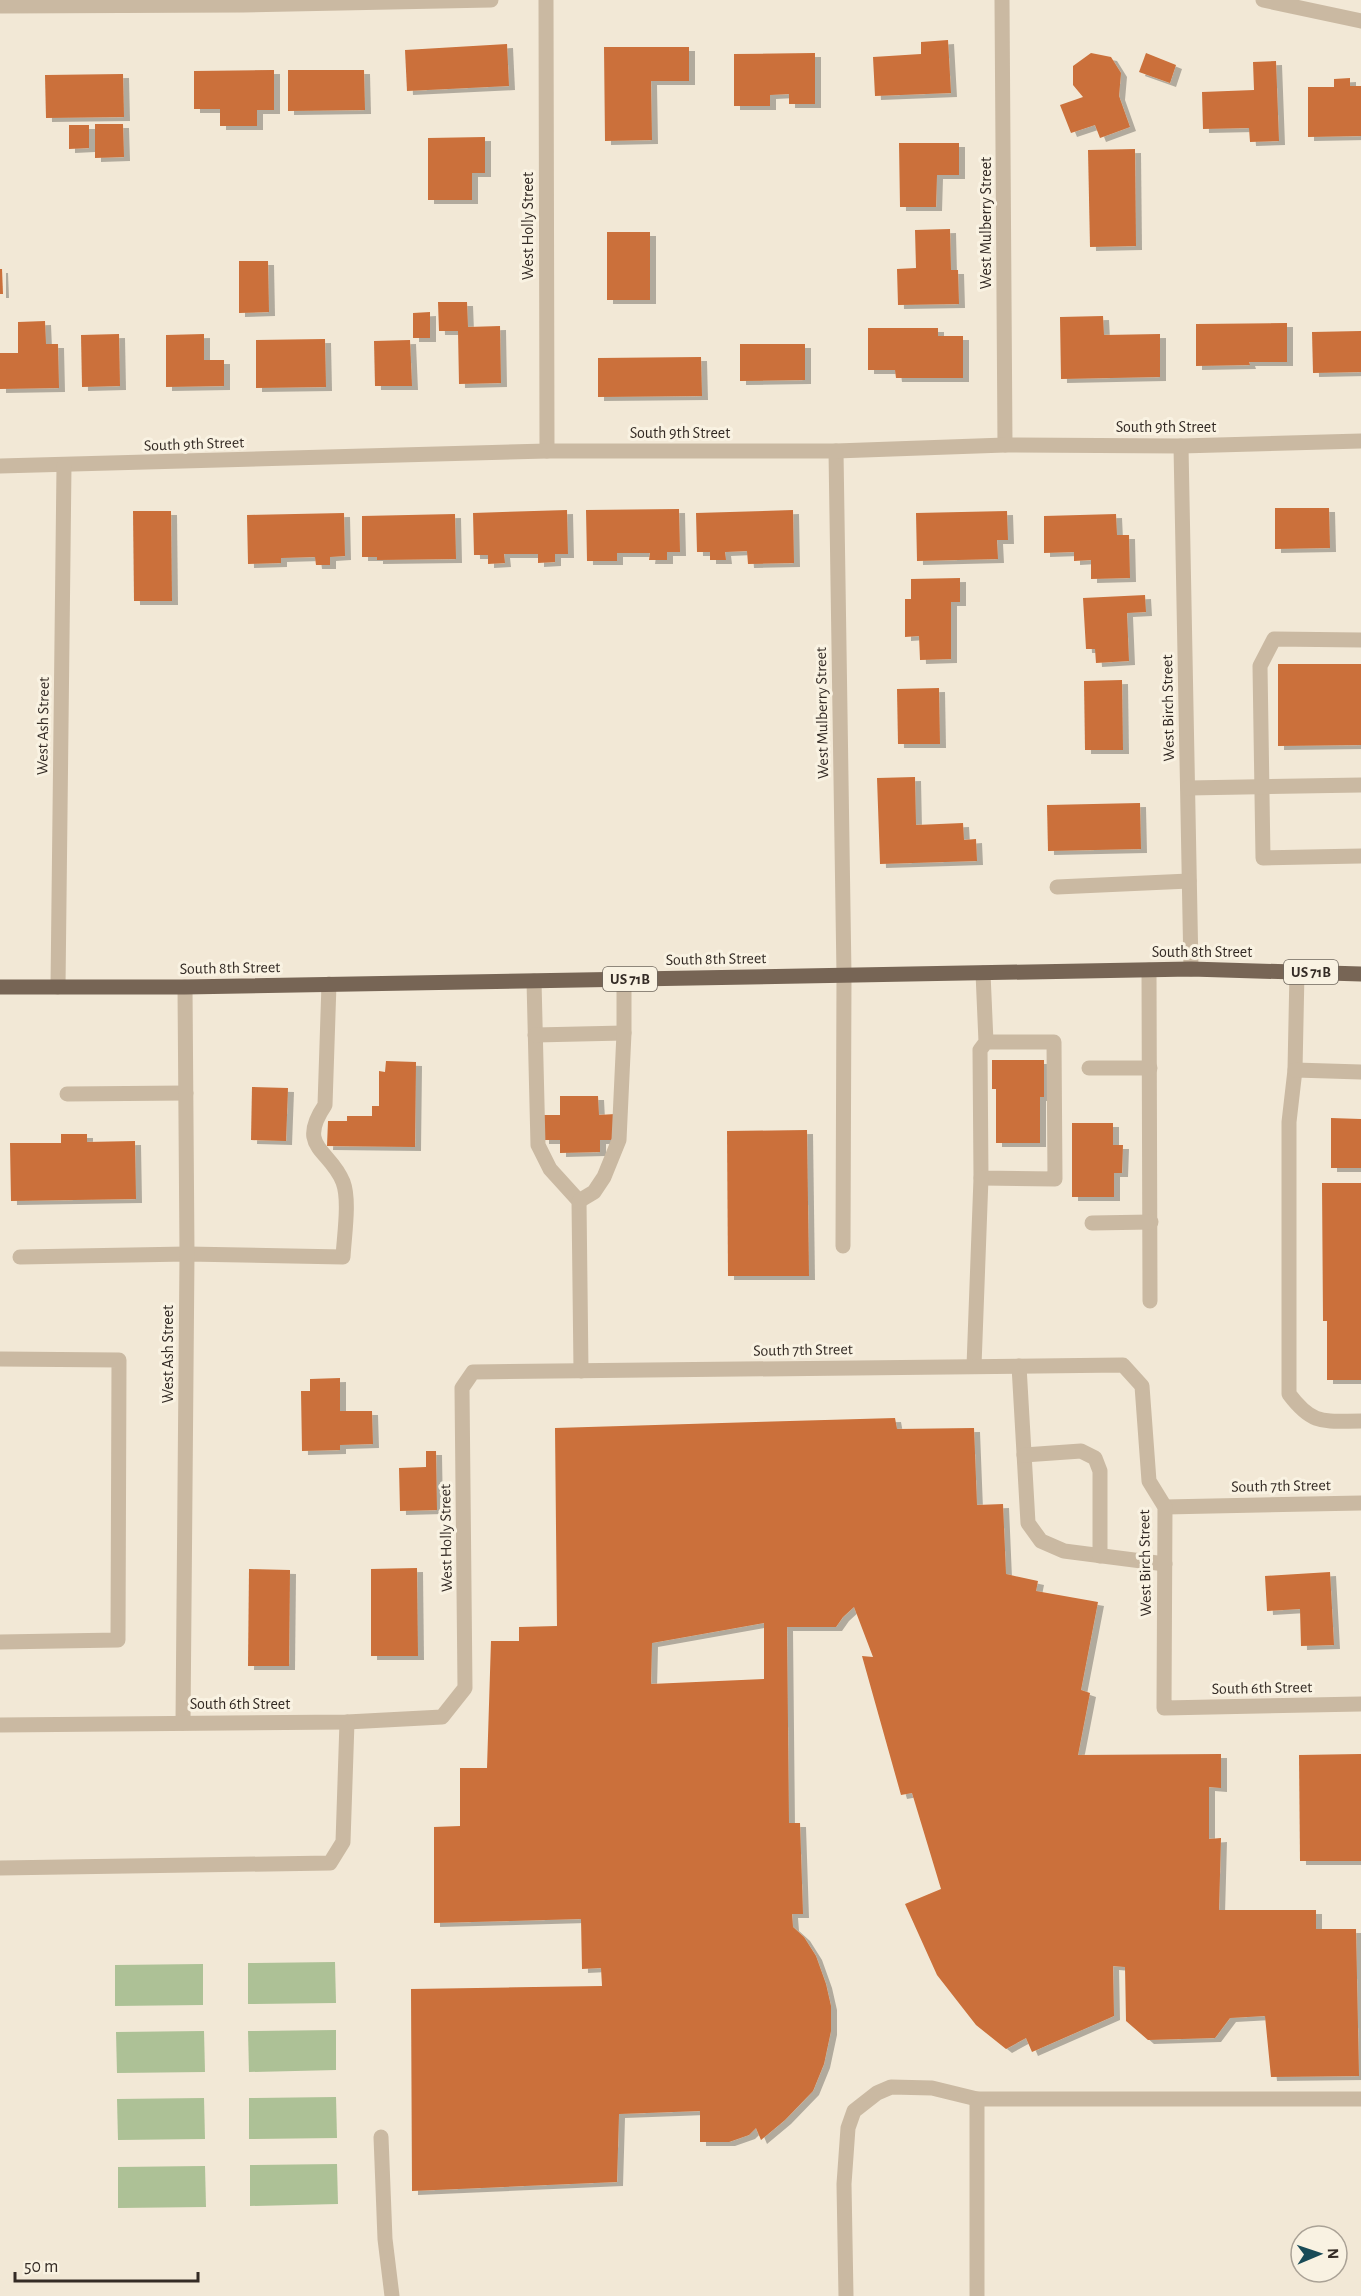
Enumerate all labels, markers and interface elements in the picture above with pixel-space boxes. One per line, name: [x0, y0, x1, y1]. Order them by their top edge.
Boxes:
street label: West Mulberry Street: [978, 157, 995, 289]
street label: West Holly Street: [520, 172, 537, 280]
street label: South 9th Street: [1116, 419, 1216, 435]
street label: South 9th Street: [630, 425, 730, 441]
street label: South 9th Street: [143, 434, 245, 454]
street label: West Mulberry Street: [813, 647, 832, 779]
street label: West Birch Street: [1159, 654, 1177, 762]
street label: West Ash Street: [34, 677, 52, 775]
street label: South 8th Street: [1152, 944, 1252, 960]
street label: South 8th Street: [666, 950, 766, 968]
street label: South 8th Street: [180, 959, 280, 977]
road number: US 71B: [1284, 960, 1338, 984]
road number: US 71B: [603, 967, 657, 991]
street label: West Ash Street: [160, 1305, 176, 1403]
street label: South 7th Street: [753, 1341, 853, 1359]
street label: South 7th Street: [1231, 1477, 1331, 1495]
street label: West Holly Street: [437, 1484, 456, 1592]
street label: West Birch Street: [1136, 1509, 1154, 1617]
street label: South 6th Street: [1212, 1679, 1312, 1697]
street label: South 6th Street: [190, 1696, 290, 1712]
north arrow: [1289, 2224, 1349, 2284]
scale bar: [15, 2245, 198, 2283]
text: N: [1325, 2248, 1341, 2259]
text: 50 m: [24, 2258, 58, 2276]

